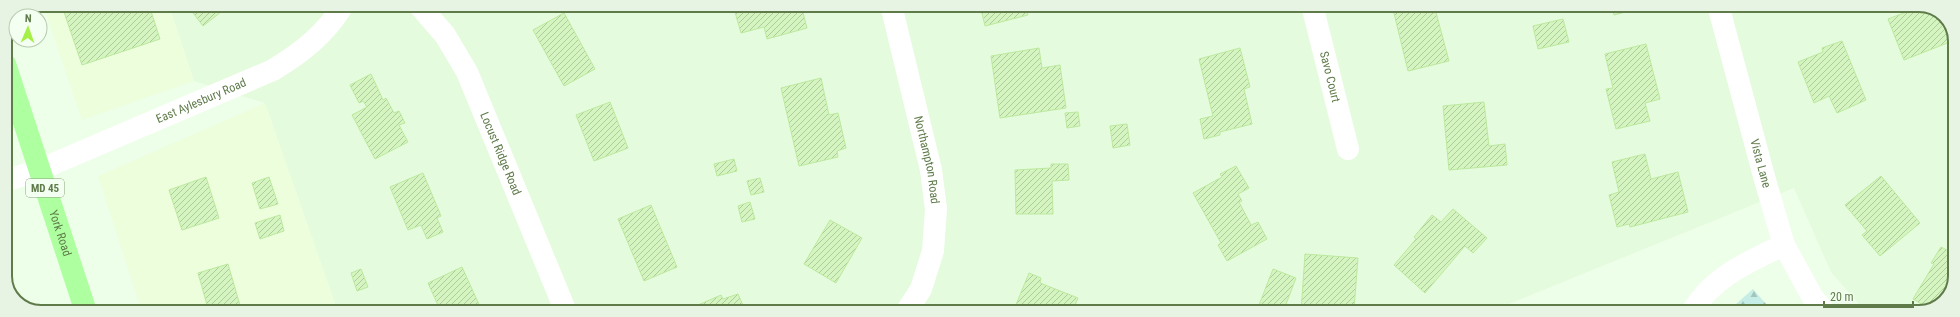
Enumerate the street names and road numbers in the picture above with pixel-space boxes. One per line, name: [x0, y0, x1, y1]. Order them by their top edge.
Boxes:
street label: Savo Court: [1317, 50, 1343, 104]
street label: East Aylesbury Road: [154, 75, 248, 126]
street label: Locust Ridge Road: [477, 110, 524, 197]
street label: Northampton Road: [911, 114, 942, 205]
street label: Vista Lane: [1747, 137, 1774, 190]
road number: MD 45: [26, 179, 64, 197]
street label: York Road: [46, 208, 74, 258]

